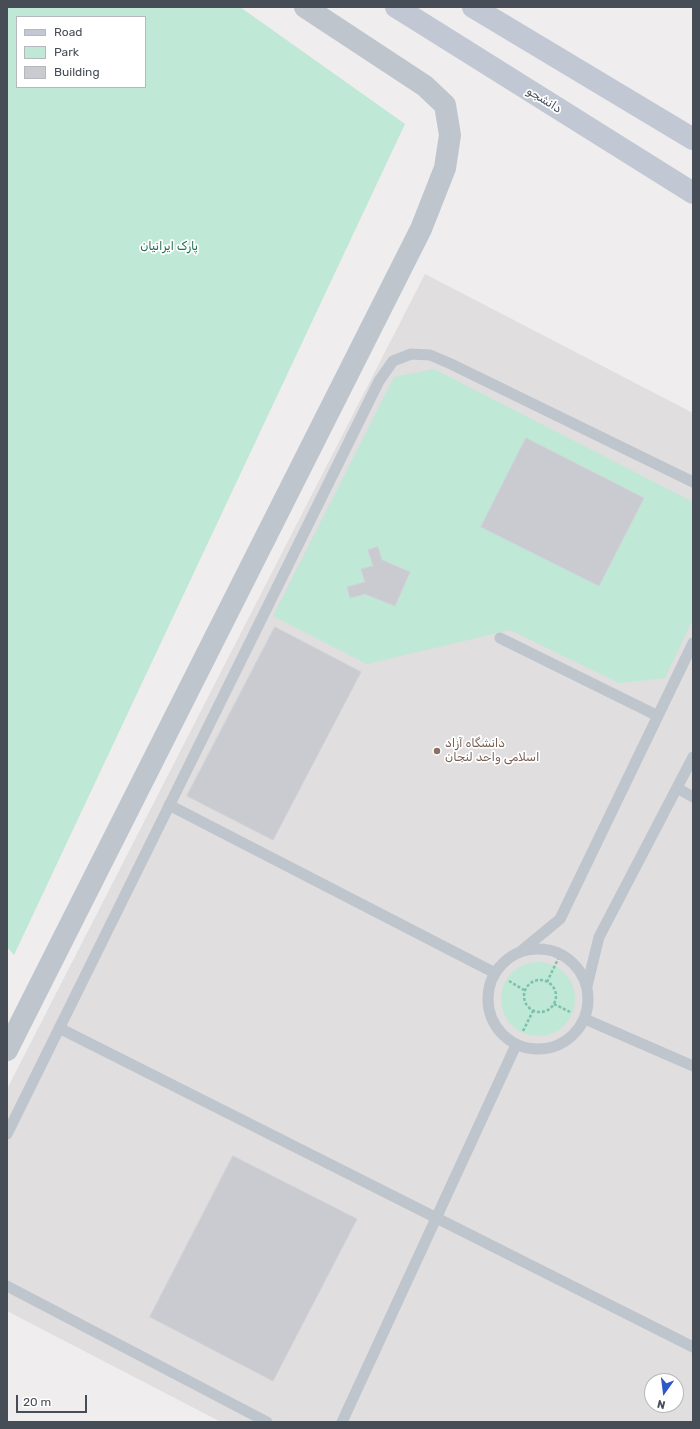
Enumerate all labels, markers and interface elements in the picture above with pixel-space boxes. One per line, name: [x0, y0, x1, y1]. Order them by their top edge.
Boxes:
legend: [16, 16, 146, 88]
text: Road: [54, 25, 82, 39]
text: Park: [54, 45, 79, 59]
text: Building: [54, 65, 100, 79]
street label: دانشجو: [524, 84, 564, 116]
park label: پارک ایرانیان: [140, 240, 198, 254]
place label: دانشگاه آزاد اسلامی واحد لنجان: [445, 737, 539, 765]
marker: دانشگاه آزاد اسلامی واحد لنجان: [432, 746, 442, 756]
north arrow: [644, 1373, 684, 1413]
scale bar: [18, 1387, 89, 1413]
text: 20 m: [23, 1395, 51, 1409]
text: N: [656, 1397, 667, 1411]

